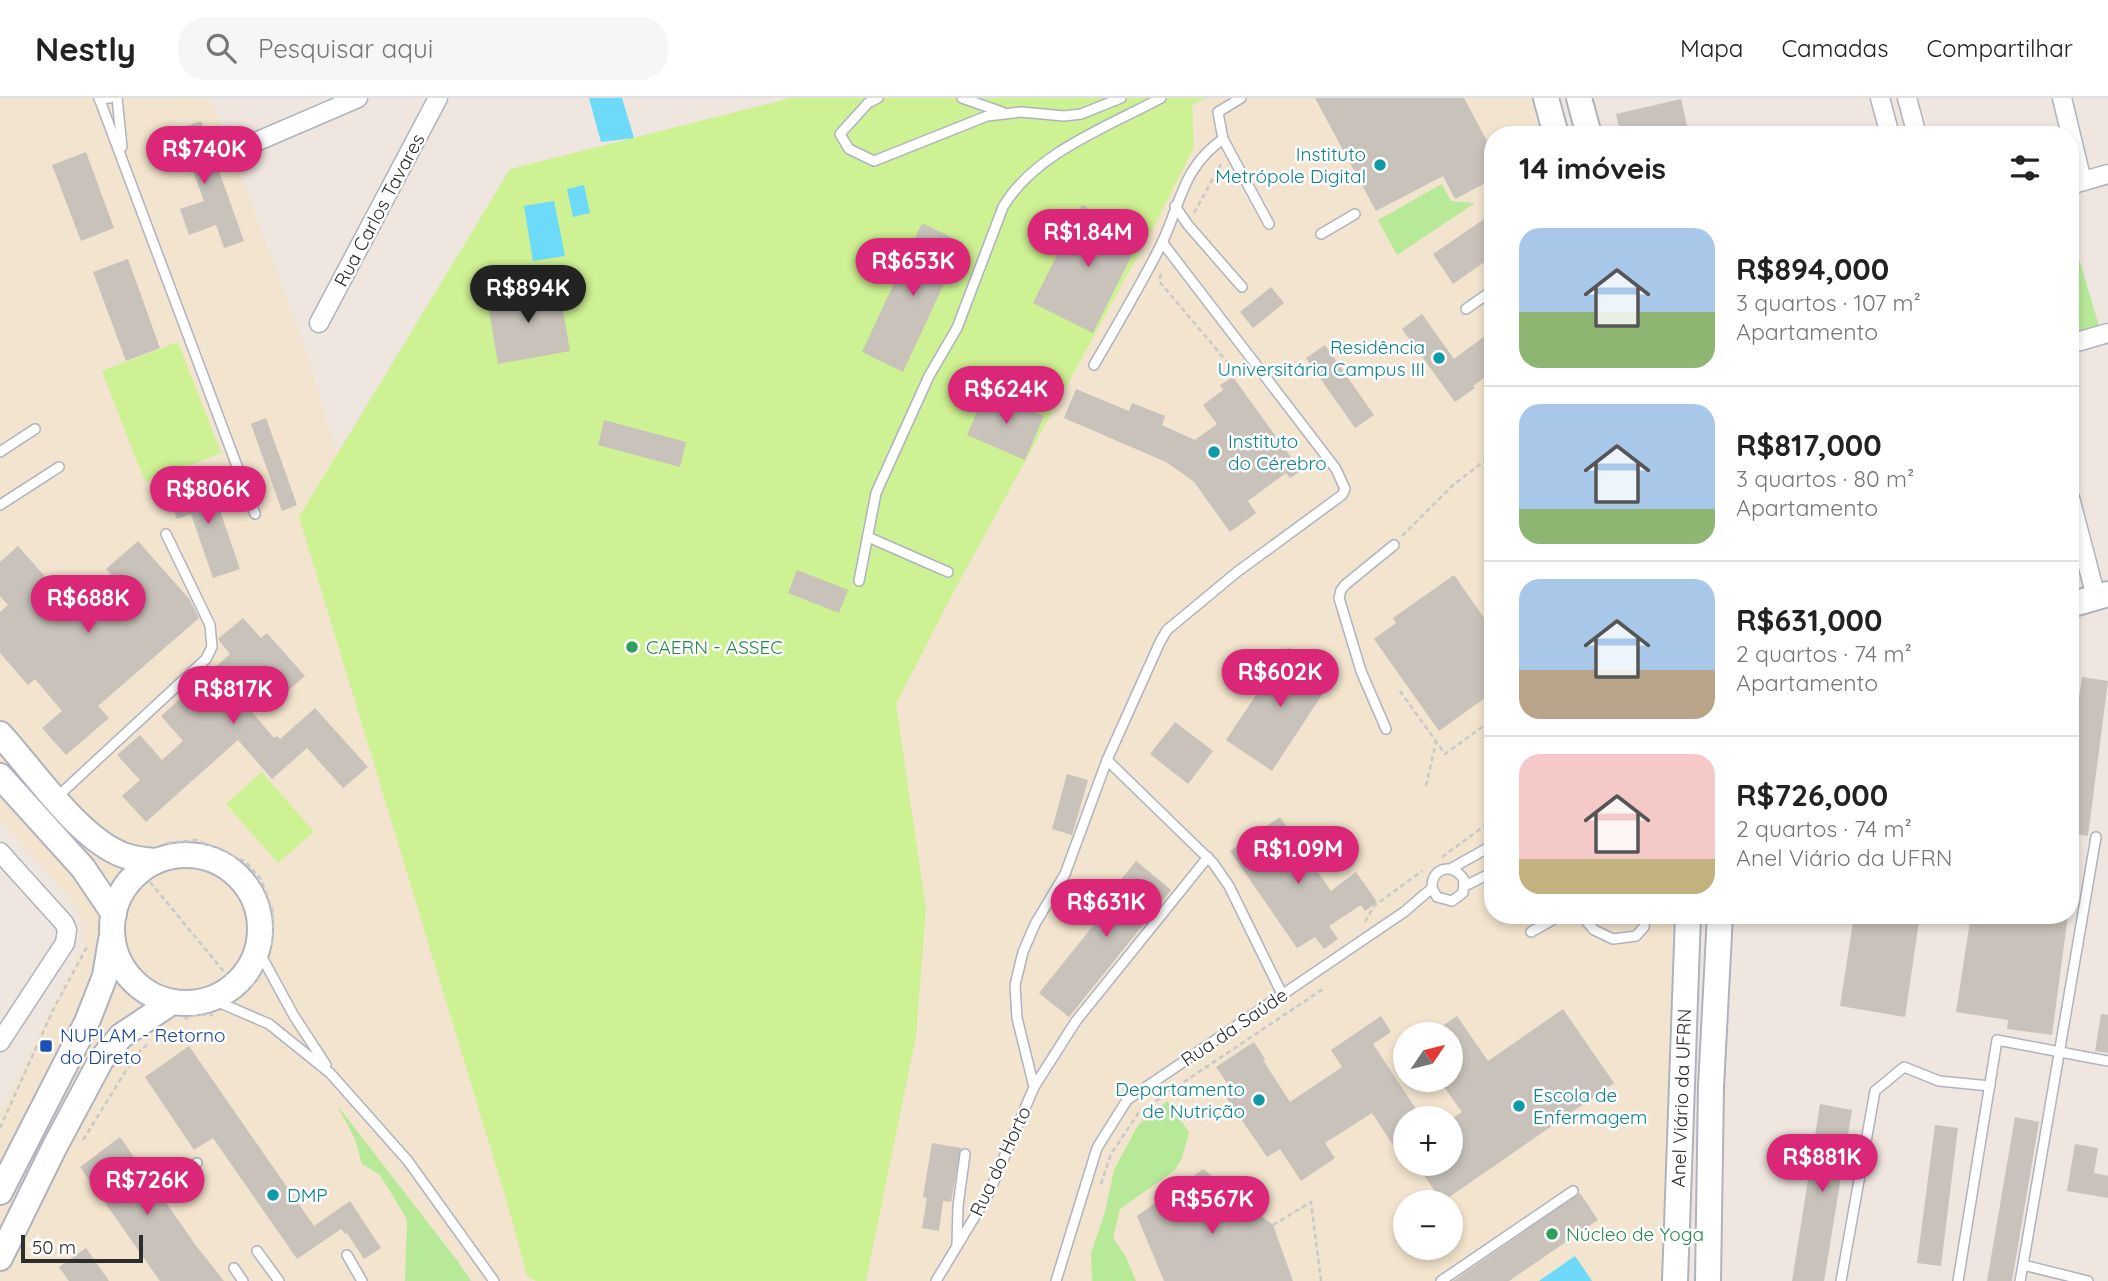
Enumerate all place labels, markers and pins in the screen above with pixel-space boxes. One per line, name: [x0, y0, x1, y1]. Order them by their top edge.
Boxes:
pin: R$740K: [147, 126, 261, 186]
place label: Instituto Metrópole Digital: [1215, 142, 1366, 188]
marker: Instituto Metrópole Digital: [1372, 157, 1388, 173]
pin: R$1.84M: [1023, 209, 1153, 269]
pin: R$653K: [856, 238, 970, 298]
pin: R$894K: [471, 266, 585, 325]
place label: Residência Universitária Campus III: [1217, 335, 1425, 381]
marker: Residência Universitária Campus III: [1431, 350, 1447, 366]
pin: R$624K: [949, 366, 1063, 426]
place label: Instituto do Cérebro: [1228, 429, 1327, 475]
marker: Instituto do Cérebro: [1206, 444, 1222, 460]
pin: R$806K: [151, 466, 265, 526]
pin: R$688K: [31, 575, 145, 635]
place label: CAERN - ASSEC: [646, 635, 783, 659]
marker: CAERN - ASSEC: [624, 639, 640, 655]
pin: R$602K: [1223, 650, 1337, 709]
pin: R$817K: [176, 666, 290, 726]
pin: R$1.09M: [1233, 826, 1363, 886]
pin: R$631K: [1049, 880, 1163, 939]
place label: NUPLAM - Retorno do Direto: [60, 1023, 226, 1069]
marker: NUPLAM - Retorno do Direto: [38, 1038, 54, 1054]
place label: Departamento de Nutrição: [1115, 1077, 1245, 1123]
place label: Escola de Enfermagem: [1533, 1083, 1647, 1129]
marker: Departamento de Nutrição: [1251, 1092, 1267, 1108]
marker: Escola de Enfermagem: [1511, 1098, 1527, 1114]
pin: R$881K: [1765, 1134, 1879, 1194]
pin: R$726K: [90, 1158, 204, 1217]
pin: R$567K: [1155, 1176, 1269, 1236]
place label: DMP: [287, 1183, 328, 1207]
marker: DMP: [265, 1187, 281, 1203]
place label: Núcleo de Yoga: [1566, 1222, 1704, 1246]
marker: Núcleo de Yoga: [1544, 1226, 1560, 1242]

